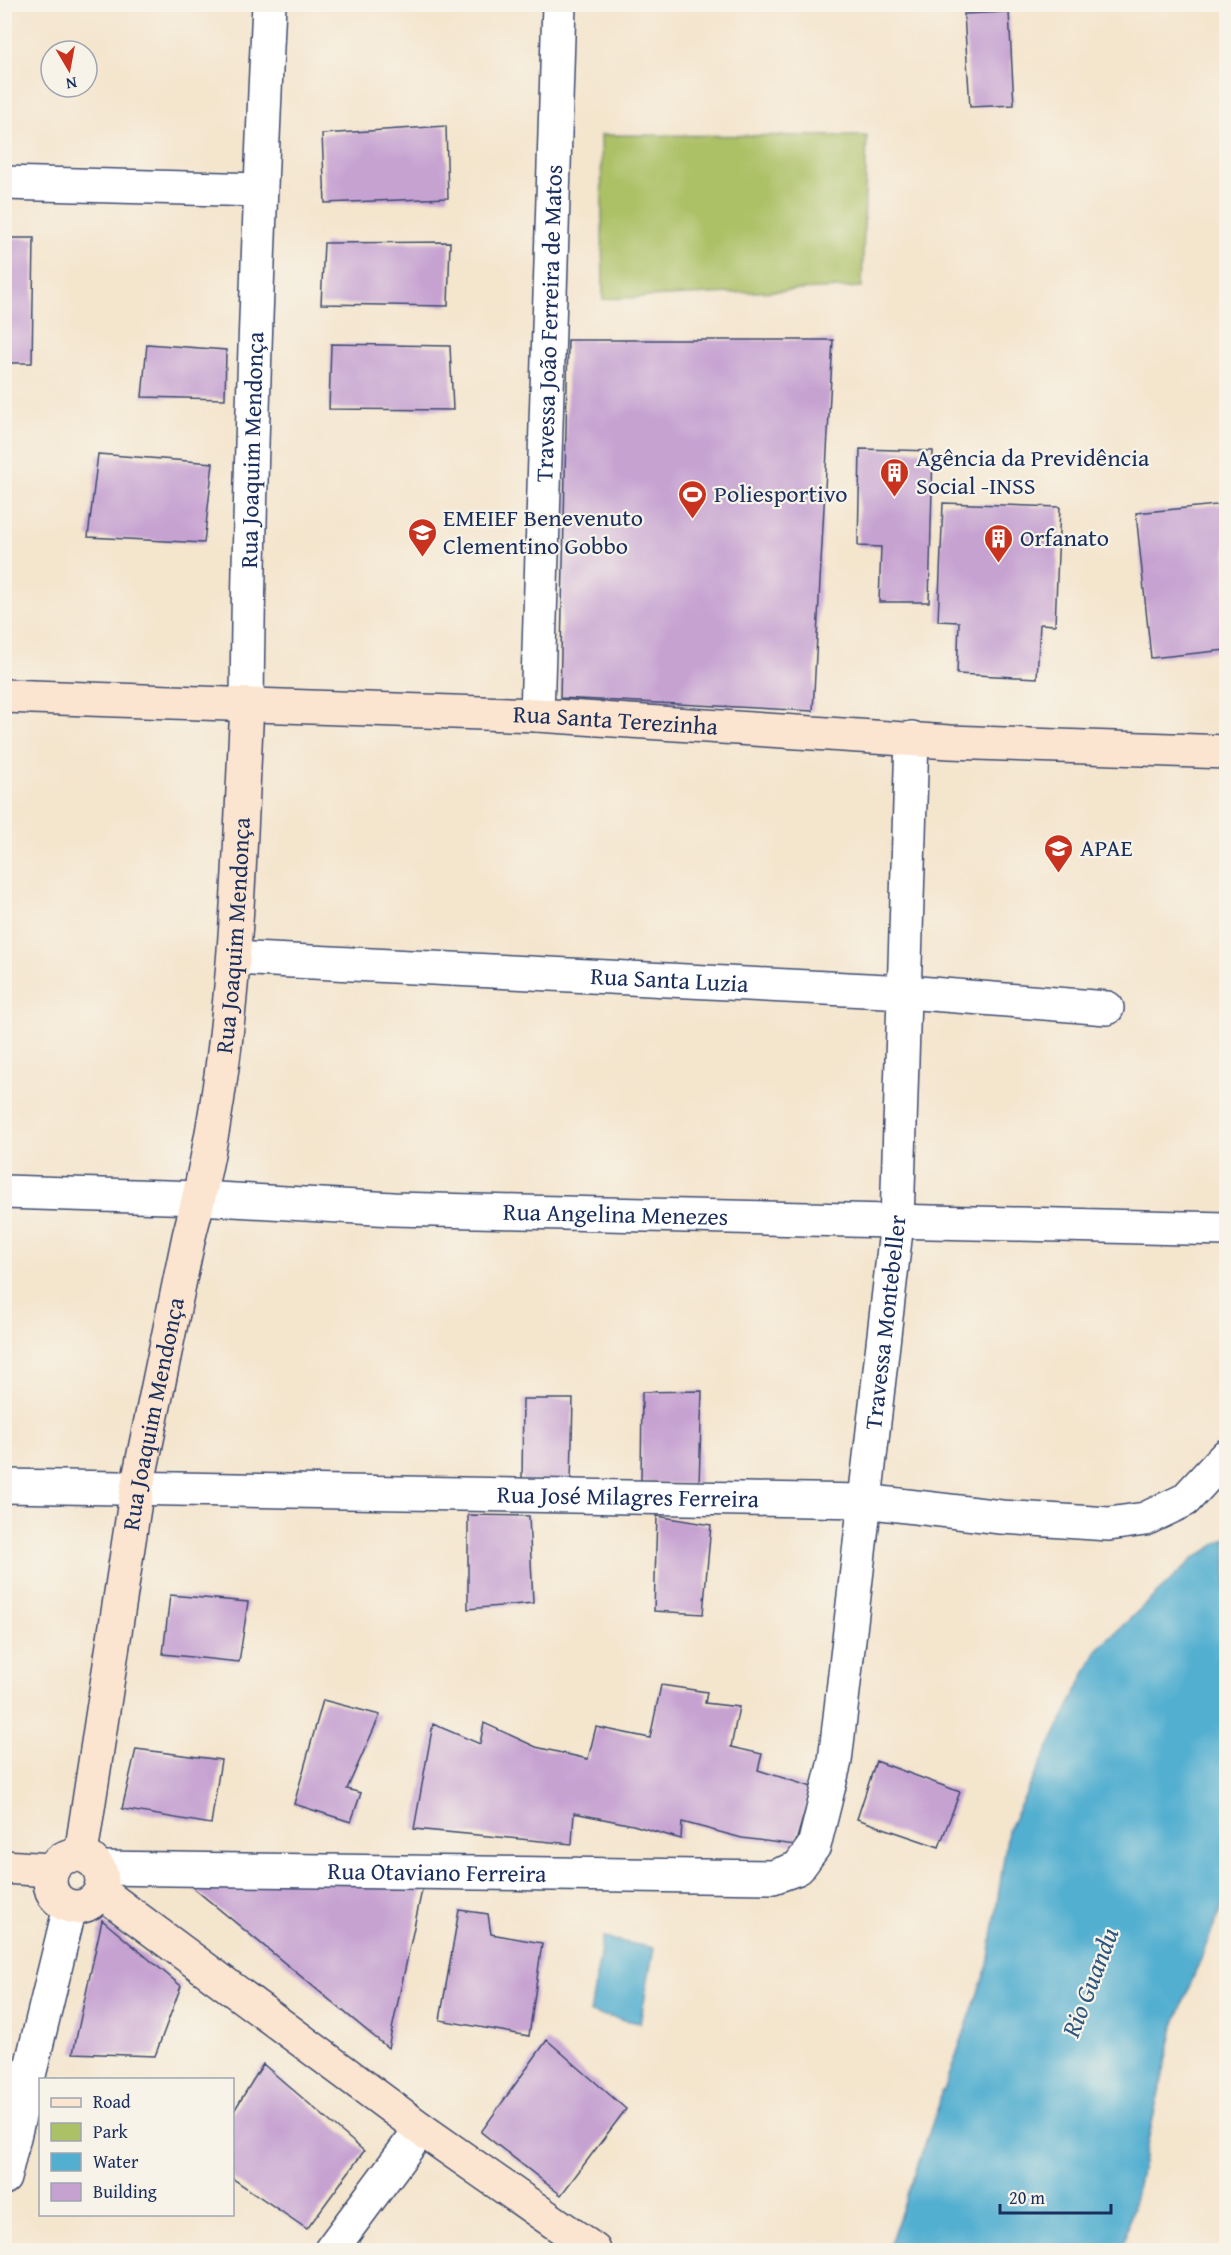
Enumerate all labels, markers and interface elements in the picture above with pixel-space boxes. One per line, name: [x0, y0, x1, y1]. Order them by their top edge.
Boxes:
north arrow: [39, 39, 99, 99]
text: N: [64, 71, 79, 97]
street label: Travessa João Ferreira de Matos: [526, 164, 571, 482]
street label: Rua Joaquim Mendonça: [231, 330, 272, 569]
place label: Agência da Previdência Social -INSS: [916, 440, 1150, 503]
building icon: Agência da Previdência Social -INSS: [879, 456, 911, 498]
place label: Poliesportivo: [714, 476, 847, 511]
sports icon: Poliesportivo: [677, 478, 709, 520]
place label: EMEIEF Benevenuto Clementino Gobbo: [443, 500, 643, 563]
school or university icon: EMEIEF Benevenuto Clementino Gobbo: [406, 516, 438, 558]
place label: Orfanato: [1020, 520, 1109, 555]
building icon: Orfanato: [983, 522, 1015, 564]
street label: Rua Santa Terezinha: [512, 696, 720, 744]
street label: Rua Joaquim Mendonça: [206, 816, 259, 1055]
place label: APAE: [1080, 830, 1133, 865]
school or university icon: APAE: [1043, 832, 1075, 874]
street label: Rua Santa Luzia: [589, 958, 750, 1001]
street label: Rua Angelina Menezes: [502, 1194, 729, 1234]
street label: Travessa Montebeller: [855, 1214, 914, 1432]
street label: Rua Joaquim Mendonça: [113, 1294, 193, 1533]
street label: Rua José Milagres Ferreira: [497, 1477, 760, 1516]
street label: Rua Otaviano Ferreira: [327, 1853, 547, 1891]
water label: Rio Guandu: [1050, 1921, 1128, 2043]
legend: [39, 2078, 234, 2216]
text: Road: [93, 2088, 131, 2115]
text: Park: [93, 2118, 129, 2145]
text: Water: [93, 2148, 139, 2175]
scale bar: [1000, 2177, 1111, 2215]
text: Building: [93, 2178, 157, 2205]
text: 20 m: [1009, 2184, 1045, 2211]

